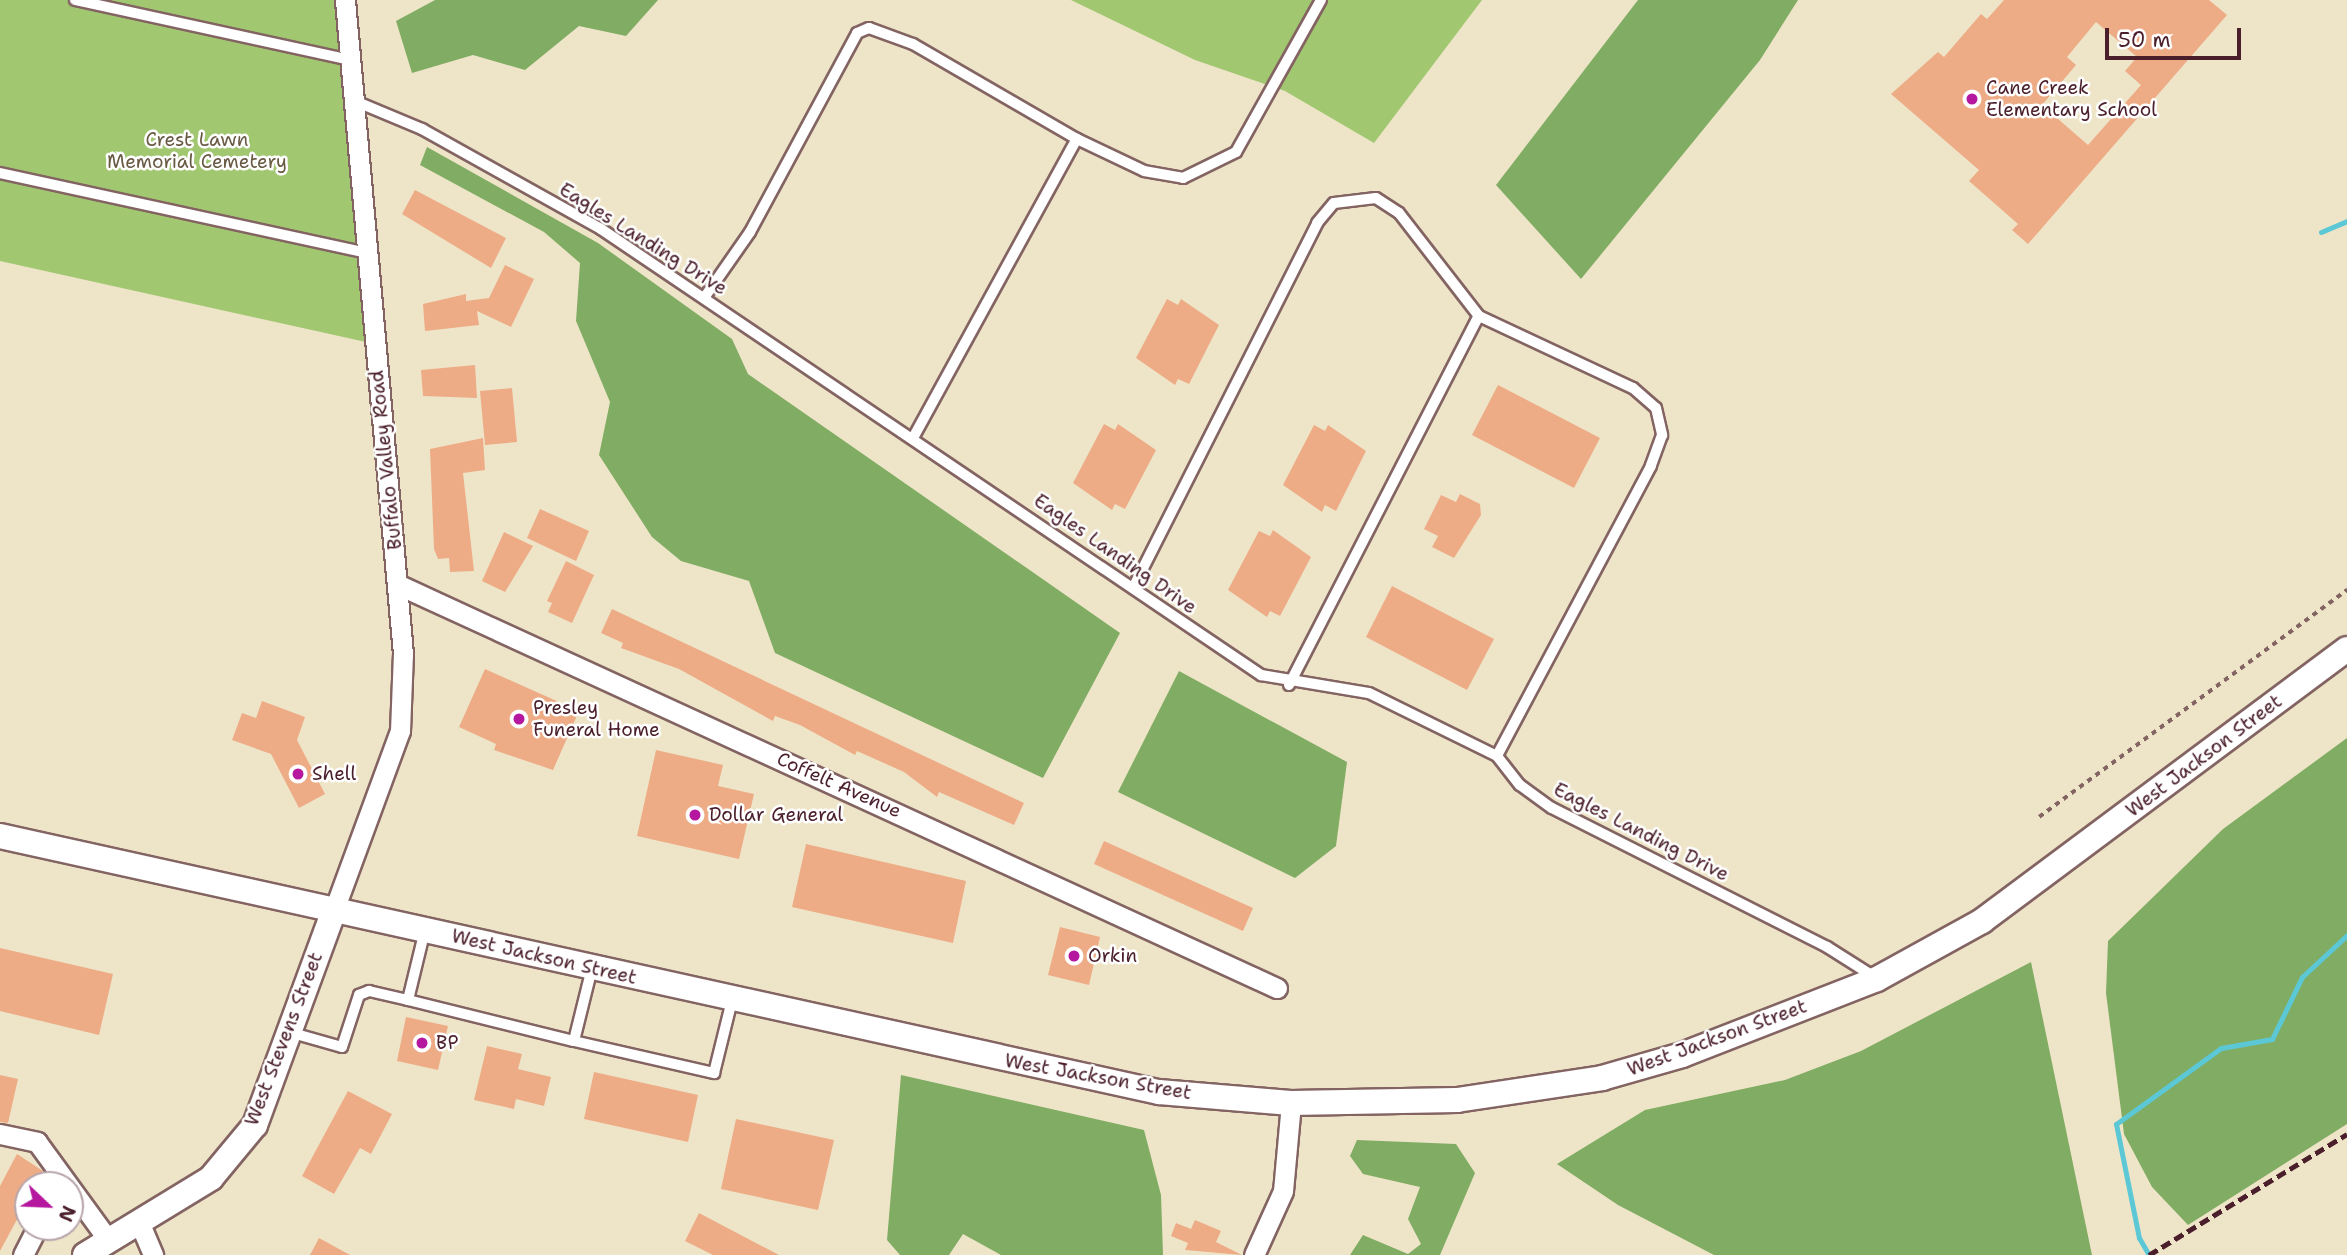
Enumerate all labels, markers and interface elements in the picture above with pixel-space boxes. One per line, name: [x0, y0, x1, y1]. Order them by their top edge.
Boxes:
scale bar: [2109, 14, 2246, 58]
text: 50 m: [2118, 26, 2171, 54]
place label: Cane Creek Elementary School: [1986, 77, 2157, 121]
marker: Cane Creek Elementary School: [1964, 91, 1980, 107]
park label: Crest Lawn Memorial Cemetery: [107, 129, 287, 173]
street label: Eagles Landing Drive: [555, 178, 731, 300]
street label: Buffalo Valley Road: [365, 369, 407, 551]
street label: Eagles Landing Drive: [1029, 489, 1201, 619]
street label: West Jackson Street: [2122, 690, 2286, 822]
place label: Presley Funeral Home: [533, 697, 660, 741]
marker: Presley Funeral Home: [511, 711, 527, 727]
street label: Coffelt Avenue: [773, 747, 905, 823]
place label: Shell: [312, 763, 356, 785]
marker: Shell: [290, 766, 306, 782]
street label: Eagles Landing Drive: [1550, 778, 1732, 886]
place label: Dollar General: [709, 804, 843, 826]
marker: Dollar General: [687, 807, 703, 823]
street label: West Jackson Street: [449, 925, 639, 989]
place label: Orkin: [1088, 945, 1137, 967]
marker: Orkin: [1066, 948, 1082, 964]
street label: West Stevens Street: [240, 949, 328, 1129]
street label: West Jackson Street: [1624, 995, 1810, 1081]
place label: BP: [436, 1032, 458, 1054]
marker: BP: [414, 1035, 430, 1051]
street label: West Jackson Street: [1003, 1049, 1193, 1105]
north arrow: [14, 1171, 84, 1241]
text: N: [53, 1202, 81, 1225]

